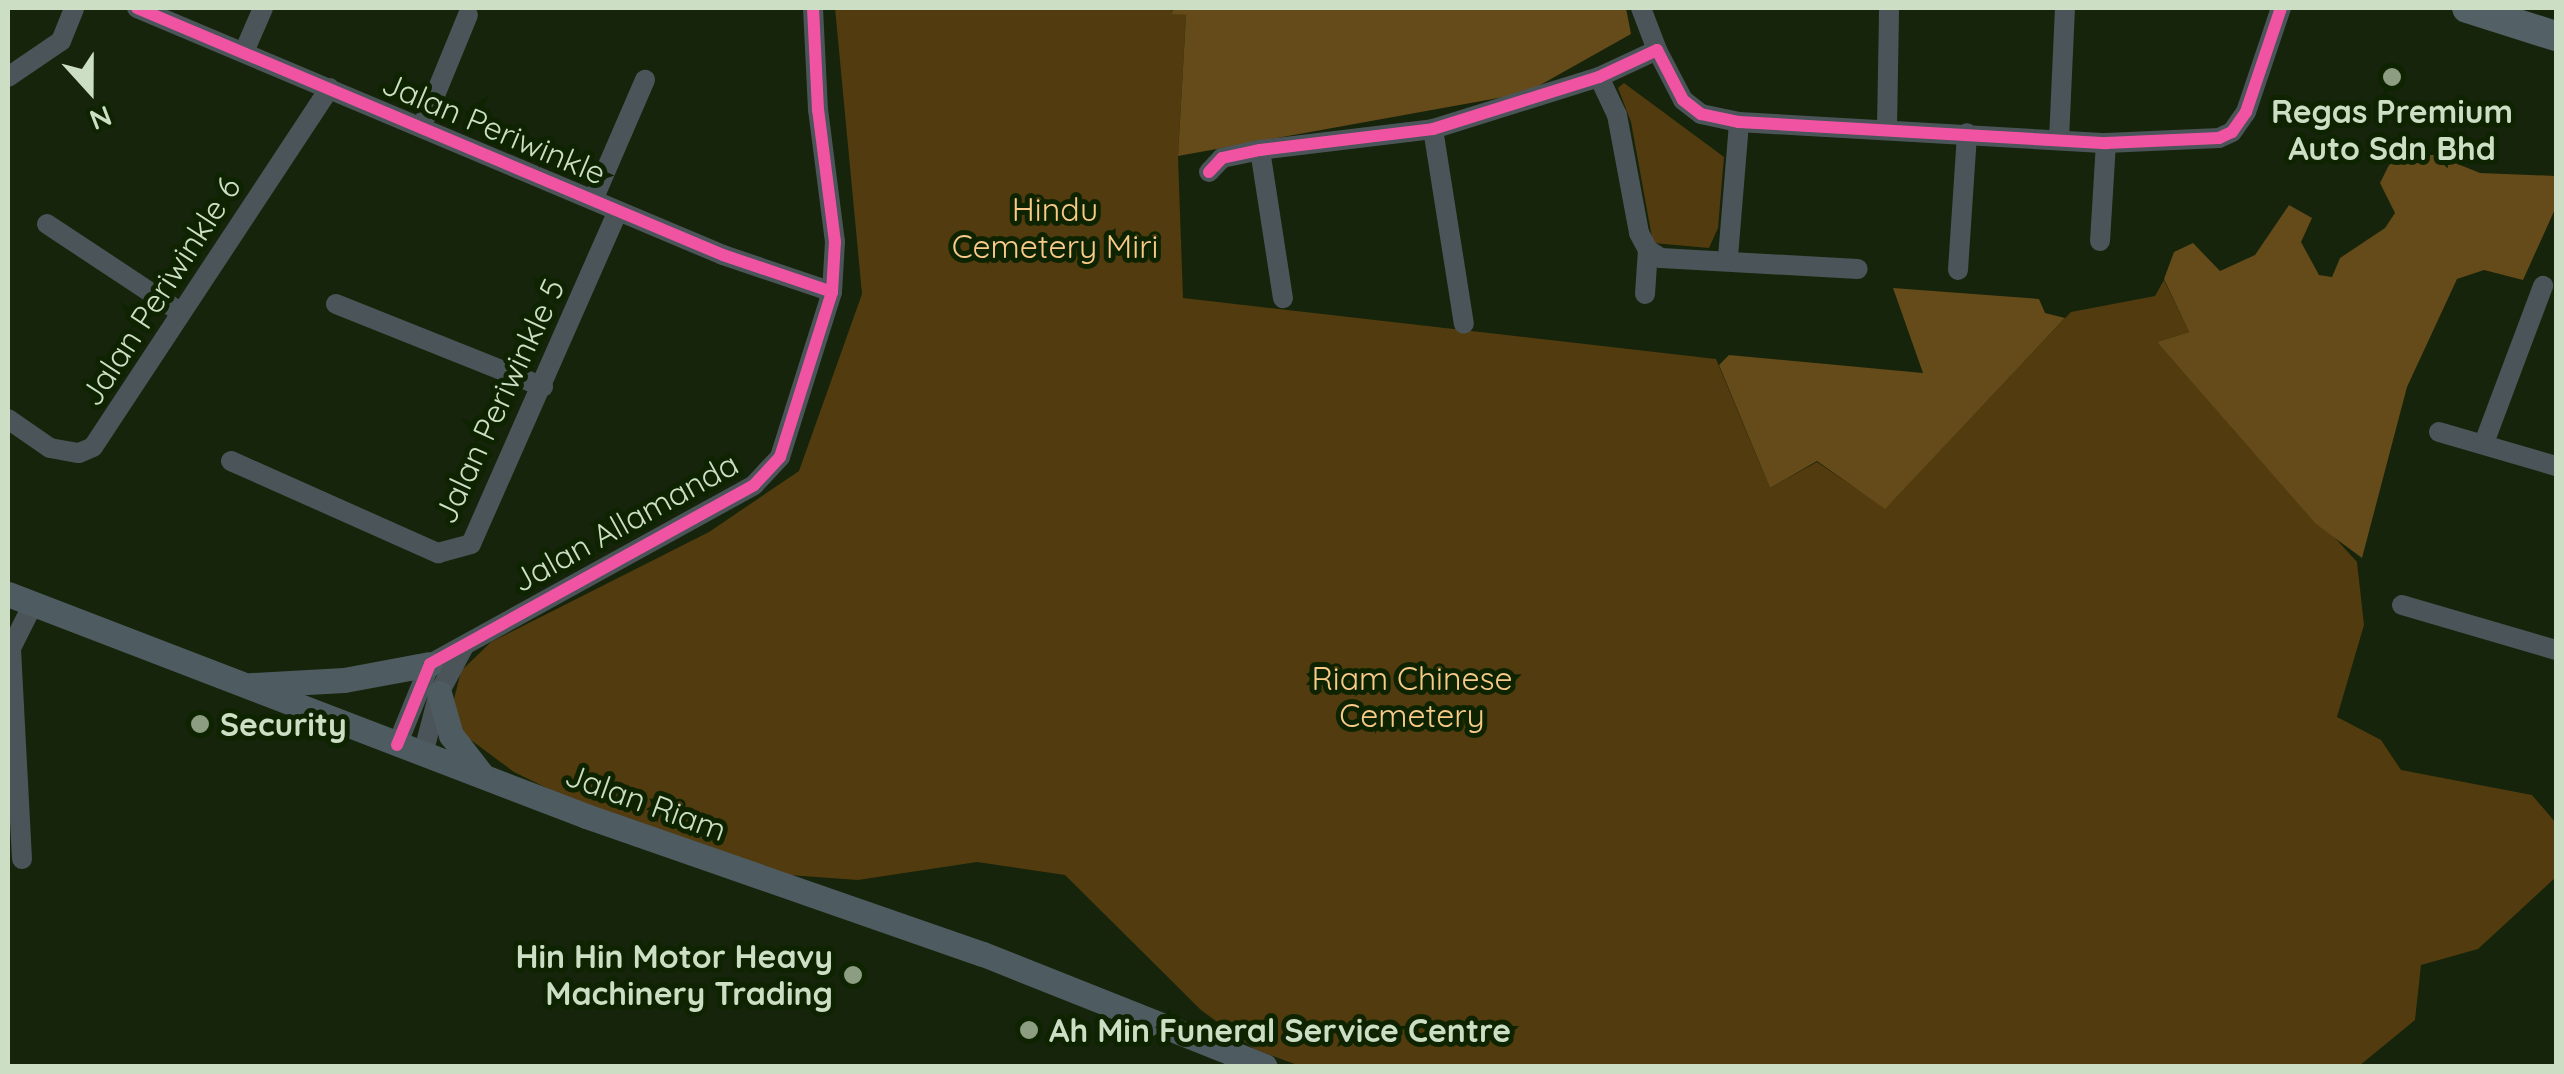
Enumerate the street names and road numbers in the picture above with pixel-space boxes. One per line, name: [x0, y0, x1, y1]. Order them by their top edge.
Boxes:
street label: Jalan Periwinkle: [376, 64, 612, 192]
street label: Jalan Periwinkle 6: [72, 169, 248, 413]
street label: Jalan Periwinkle 5: [426, 273, 572, 529]
street label: Jalan Allamanda: [505, 444, 745, 600]
street label: Jalan Riam: [560, 755, 732, 849]

